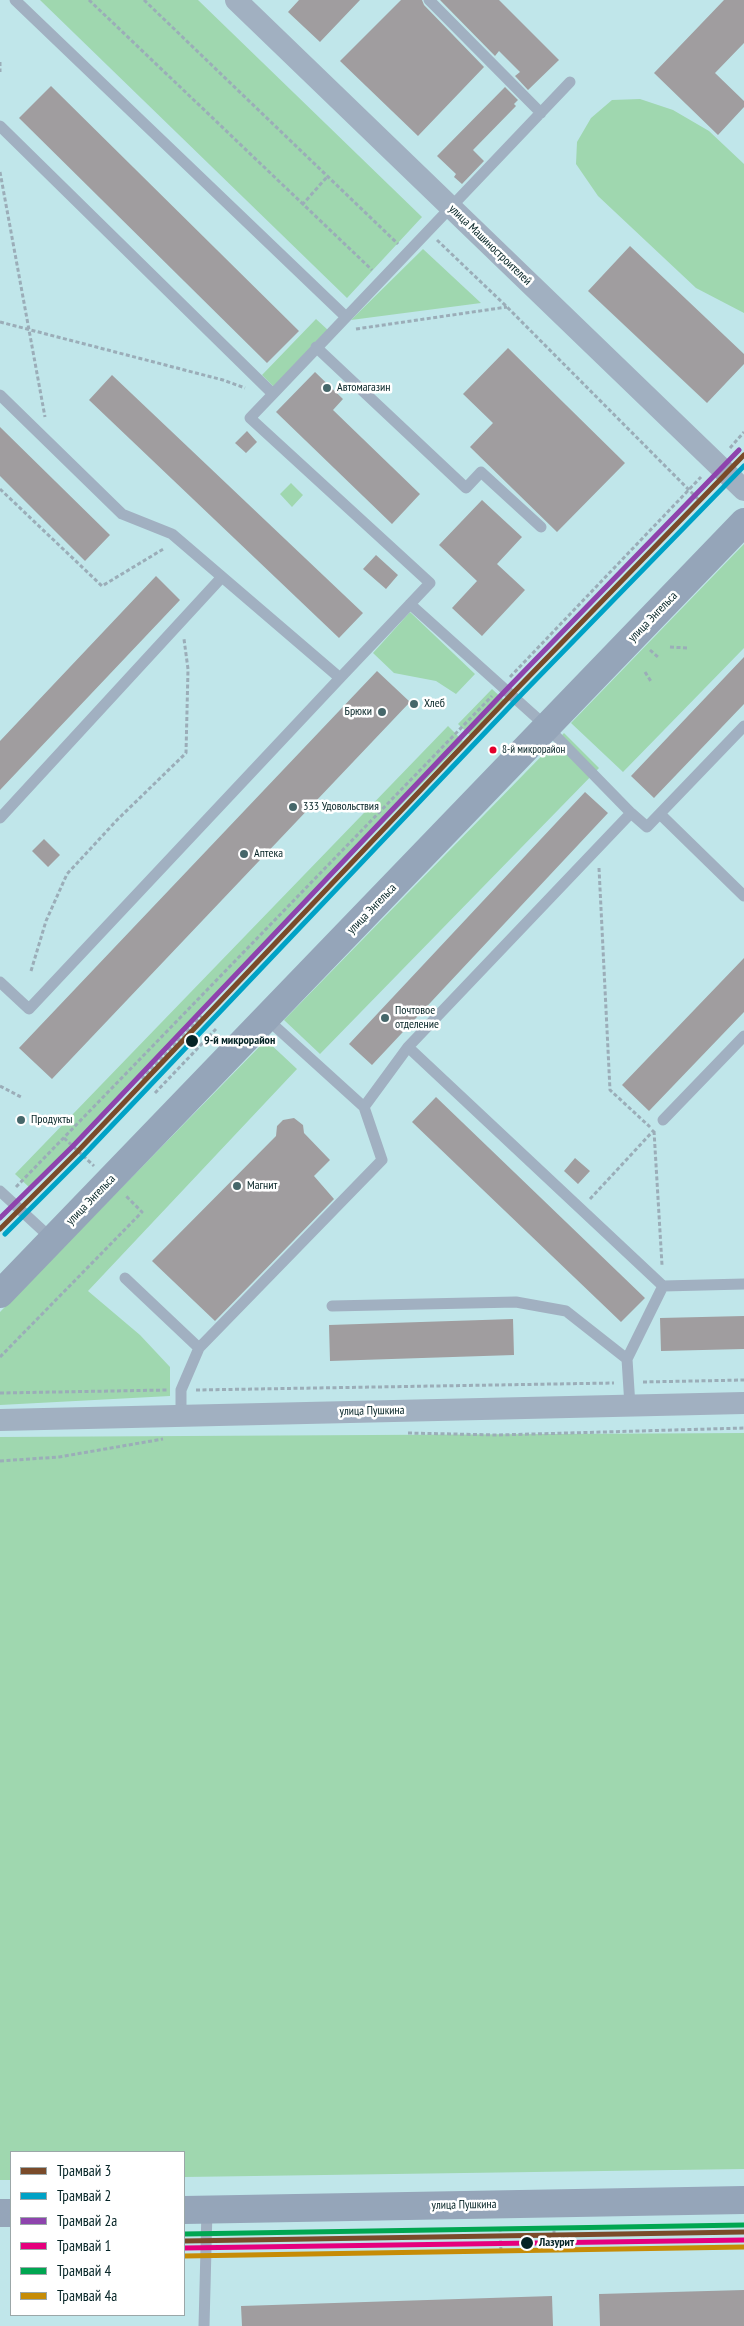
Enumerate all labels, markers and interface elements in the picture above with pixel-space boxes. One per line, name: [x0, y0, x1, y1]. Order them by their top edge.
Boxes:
street label: улица Машиностроителей: [446, 202, 534, 288]
place label: Автомагазин: [337, 381, 390, 395]
marker: Автомагазин: [321, 382, 333, 394]
street label: улица Энгельса: [625, 589, 681, 645]
place label: Хлеб: [424, 697, 445, 711]
marker: Хлеб: [408, 698, 420, 710]
place label: Брюки: [345, 705, 372, 719]
marker: Брюки: [376, 706, 388, 718]
place label: 8-й микрорайон: [502, 743, 565, 757]
marker: 8-й микрорайон: [488, 745, 498, 755]
place label: 333 Удовольствия: [303, 800, 379, 814]
marker: 333 Удовольствия: [287, 801, 299, 813]
place label: Аптека: [254, 847, 283, 861]
marker: Аптека: [238, 848, 250, 860]
street label: улица Энгельса: [344, 881, 400, 937]
place label: Почтовое отделение: [395, 1004, 439, 1032]
marker: Почтовое отделение: [379, 1012, 391, 1024]
marker: 9-й микрорайон: [184, 1033, 200, 1049]
place label: 9-й микрорайон: [204, 1034, 275, 1048]
place label: Продукты: [31, 1113, 72, 1127]
marker: Продукты: [15, 1114, 27, 1126]
street label: улица Энгельса: [63, 1172, 119, 1228]
place label: Магнит: [247, 1179, 277, 1193]
marker: Магнит: [231, 1180, 243, 1192]
street label: улица Пушкина: [339, 1403, 405, 1419]
legend: [10, 2151, 185, 2316]
text: Трамвай 3: [57, 2161, 111, 2180]
text: Трамвай 2: [57, 2186, 111, 2205]
street label: улица Пушкина: [431, 2197, 497, 2213]
text: Трамвай 2а: [57, 2211, 117, 2230]
marker: Лазурит: [519, 2235, 535, 2251]
text: Трамвай 1: [57, 2236, 111, 2255]
place label: Лазурит: [539, 2236, 574, 2250]
text: Трамвай 4: [57, 2261, 111, 2280]
text: Трамвай 4а: [57, 2286, 117, 2305]

